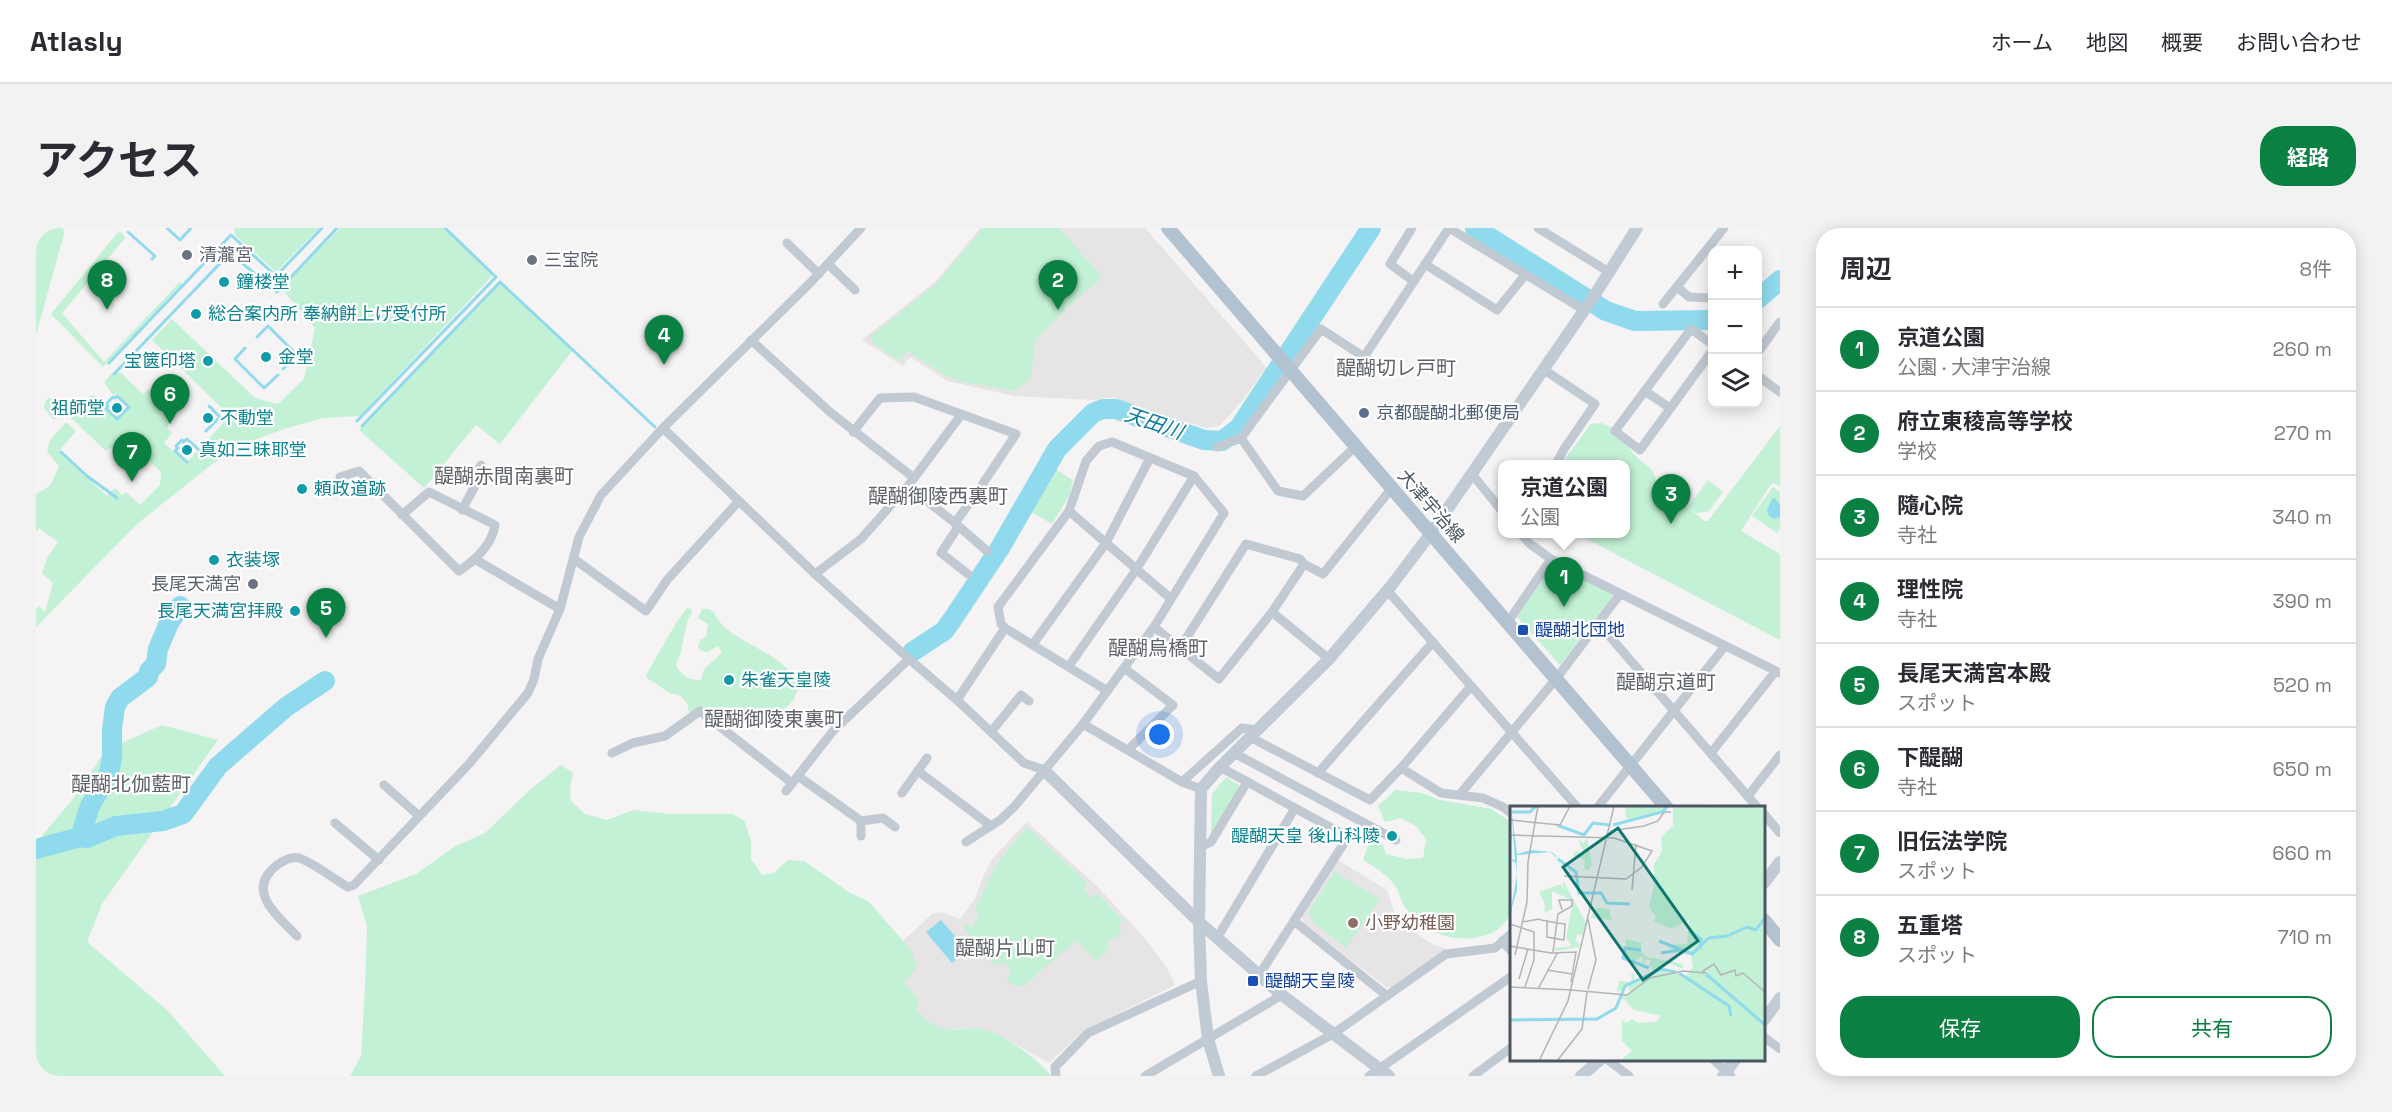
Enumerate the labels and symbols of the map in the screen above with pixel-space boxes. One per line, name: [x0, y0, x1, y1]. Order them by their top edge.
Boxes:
place label: 清瀧宮: [199, 243, 253, 266]
marker: 清瀧宮: [180, 248, 194, 262]
place label: 三宝院: [544, 248, 598, 271]
marker: 三宝院: [525, 253, 539, 267]
pin: 8: [88, 260, 126, 310]
pin: 2: [1038, 260, 1078, 310]
place label: 鐘楼堂: [236, 270, 290, 293]
marker: 鐘楼堂: [217, 275, 231, 289]
place label: 総合案内所 奉納餅上げ受付所: [208, 302, 447, 325]
marker: 総合案内所 奉納餅上げ受付所: [189, 307, 203, 321]
pin: 4: [644, 316, 684, 365]
place label: 金堂: [278, 345, 314, 368]
place label: 宝篋印塔: [124, 349, 196, 372]
marker: 金堂: [259, 350, 273, 364]
marker: 宝篋印塔: [201, 354, 215, 368]
district label: 醍醐切レ戸町: [1336, 355, 1456, 381]
pin: 6: [150, 374, 190, 424]
place label: 祖師堂: [51, 396, 105, 419]
marker: 祖師堂: [110, 401, 124, 415]
water label: 天田川: [1121, 401, 1188, 446]
place label: 京都醍醐北郵便局: [1376, 401, 1520, 424]
place label: 不動堂: [220, 406, 274, 429]
marker: 京都醍醐北郵便局: [1357, 406, 1371, 420]
marker: 不動堂: [201, 411, 215, 425]
pin: 7: [112, 432, 152, 482]
place label: 真如三昧耶堂: [199, 438, 307, 461]
marker: 真如三昧耶堂: [180, 443, 194, 457]
district label: 醍醐赤間南裏町: [434, 463, 574, 489]
street label: 大津宇治線: [1393, 464, 1470, 547]
pin: 3: [1652, 474, 1690, 524]
place label: 頼政道跡: [314, 477, 386, 500]
marker: 頼政道跡: [295, 482, 309, 496]
district label: 醍醐御陵西裏町: [868, 483, 1008, 509]
place label: 衣装塚: [226, 548, 280, 571]
marker: 衣装塚: [207, 553, 221, 567]
pin: 1: [1544, 558, 1583, 607]
place label: 長尾天満宮: [151, 572, 241, 595]
marker: 長尾天満宮: [246, 577, 260, 591]
pin: 5: [306, 588, 346, 638]
place label: 長尾天満宮拝殿: [157, 599, 283, 622]
marker: 長尾天満宮拝殿: [288, 604, 302, 618]
place label: 醍醐北団地: [1535, 618, 1625, 641]
marker: 醍醐北団地: [1516, 623, 1530, 637]
district label: 醍醐烏橋町: [1108, 635, 1208, 661]
place label: 朱雀天皇陵: [741, 668, 831, 691]
district label: 醍醐京道町: [1616, 669, 1716, 695]
marker: 朱雀天皇陵: [722, 673, 736, 687]
district label: 醍醐御陵東裏町: [704, 706, 844, 732]
your location: [1145, 720, 1174, 749]
district label: 醍醐北伽藍町: [71, 771, 191, 797]
inset map: [1510, 806, 1765, 1061]
place label: 醍醐天皇 後山科陵: [1231, 824, 1380, 847]
marker: 醍醐天皇 後山科陵: [1385, 829, 1399, 843]
place label: 小野幼稚園: [1365, 911, 1455, 934]
marker: 小野幼稚園: [1346, 916, 1360, 930]
district label: 醍醐片山町: [955, 935, 1055, 961]
place label: 醍醐天皇陵: [1265, 969, 1355, 992]
marker: 醍醐天皇陵: [1246, 974, 1260, 988]

